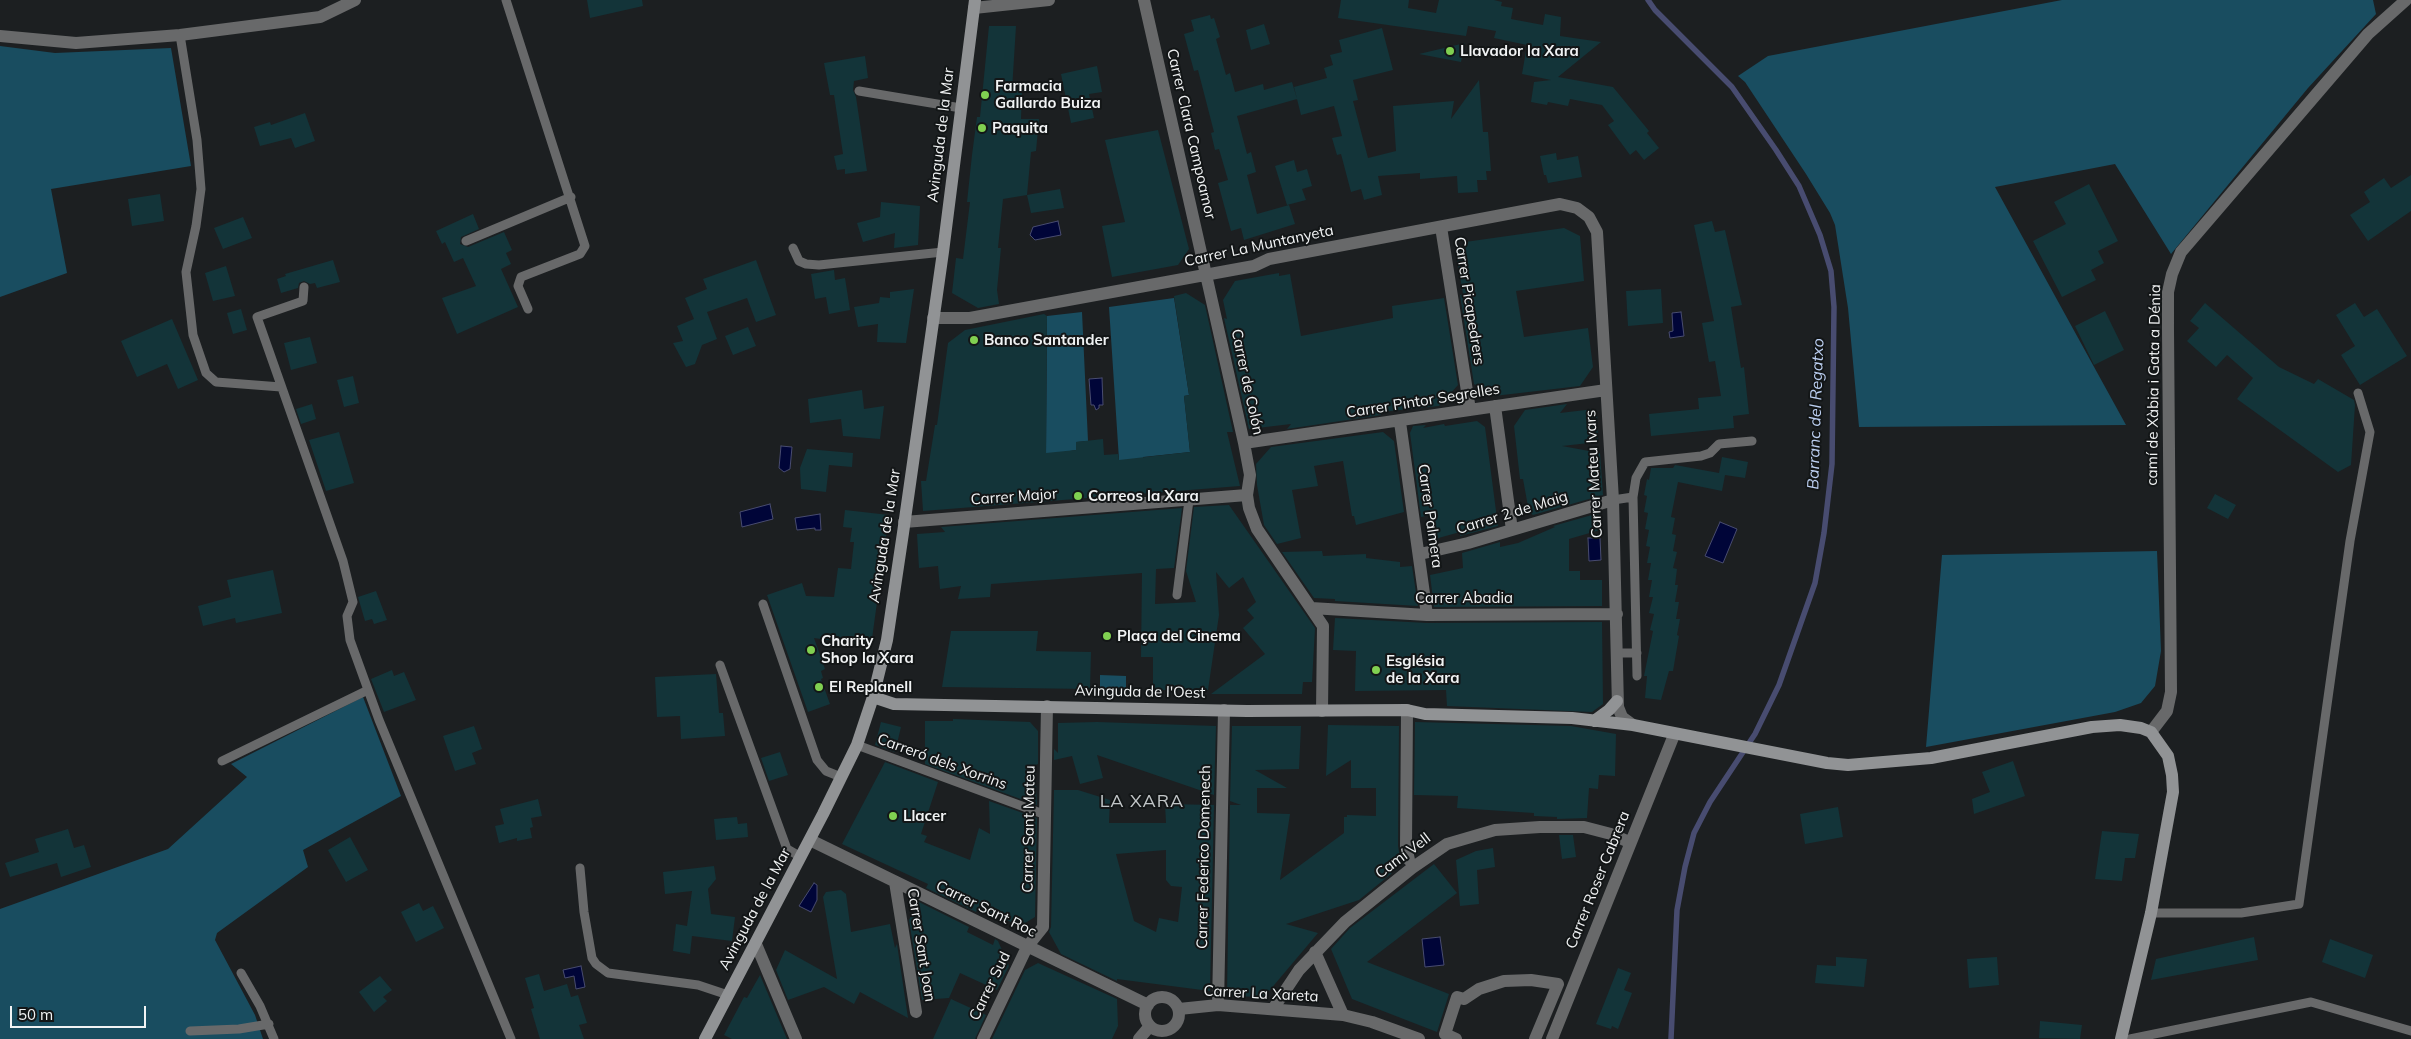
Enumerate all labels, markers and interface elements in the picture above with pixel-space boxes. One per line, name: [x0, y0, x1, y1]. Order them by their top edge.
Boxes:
place label: Llavador la Xara: [1460, 42, 1579, 60]
marker: Llavador la Xara: [1444, 45, 1456, 57]
street label: Carrer Clara Campoamor: [1163, 47, 1219, 221]
street label: Avinguda de la Mar: [924, 67, 958, 203]
place label: Farmacia Gallardo Buiza: [995, 77, 1101, 112]
marker: Farmacia Gallardo Buiza: [979, 89, 991, 101]
place label: Paquita: [992, 119, 1048, 137]
marker: Paquita: [976, 122, 988, 134]
street label: Carrer La Muntanyeta: [1183, 221, 1335, 271]
street label: Carrer Picapedrers: [1450, 236, 1488, 366]
street label: camí de Xàbia i Gata a Dénia: [2143, 284, 2165, 486]
street label: Carrer de Colón: [1227, 327, 1267, 437]
place label: Banco Santander: [984, 331, 1109, 349]
marker: Banco Santander: [968, 334, 980, 346]
water label: Barranc del Regatxo: [1804, 338, 1828, 490]
street label: Carrer Pintor Segrelles: [1345, 380, 1501, 422]
street label: Carrer Mateu Ivars: [1582, 409, 1606, 539]
street label: Carrer Palmera: [1414, 463, 1446, 569]
street label: Avinguda de la Mar: [866, 468, 904, 604]
street label: Carrer Major: [970, 485, 1058, 509]
place label: Correos la Xara: [1088, 487, 1199, 505]
street label: Carrer 2 de Maig: [1454, 487, 1570, 539]
marker: Correos la Xara: [1072, 490, 1084, 502]
street label: Carrer Abadia: [1415, 589, 1513, 607]
place label: Plaça del Cinema: [1117, 627, 1241, 645]
marker: Plaça del Cinema: [1101, 630, 1113, 642]
place label: Charity Shop la Xara: [821, 632, 914, 667]
marker: Charity Shop la Xara: [805, 644, 817, 656]
place label: Església de la Xara: [1386, 652, 1459, 687]
marker: Església de la Xara: [1370, 664, 1382, 676]
place label: El Replanell: [829, 678, 912, 696]
marker: El Replanell: [813, 681, 825, 693]
street label: Avinguda de l'Oest: [1074, 682, 1206, 702]
street label: Carreró dels Xorrins: [875, 730, 1009, 794]
street label: Carrer Sant Mateu: [1019, 765, 1039, 893]
street label: Carrer Federico Domenech: [1193, 765, 1215, 949]
district label: LA XARA: [1099, 791, 1185, 813]
place label: Llacer: [903, 807, 946, 825]
street label: Carrer Roser Cabrera: [1562, 809, 1634, 951]
marker: Llacer: [887, 810, 899, 822]
street label: Camí Vell: [1372, 829, 1434, 883]
street label: Avinguda de la Mar: [715, 845, 795, 973]
street label: Carrer Sant Roc: [933, 877, 1039, 941]
street label: Carrer Sant Joan: [903, 887, 939, 1003]
street label: Carrer Sud: [966, 949, 1014, 1023]
street label: Carrer La Xareta: [1203, 982, 1319, 1006]
scale bar: [12, 996, 149, 1028]
text: 50 m: [18, 1005, 53, 1024]

